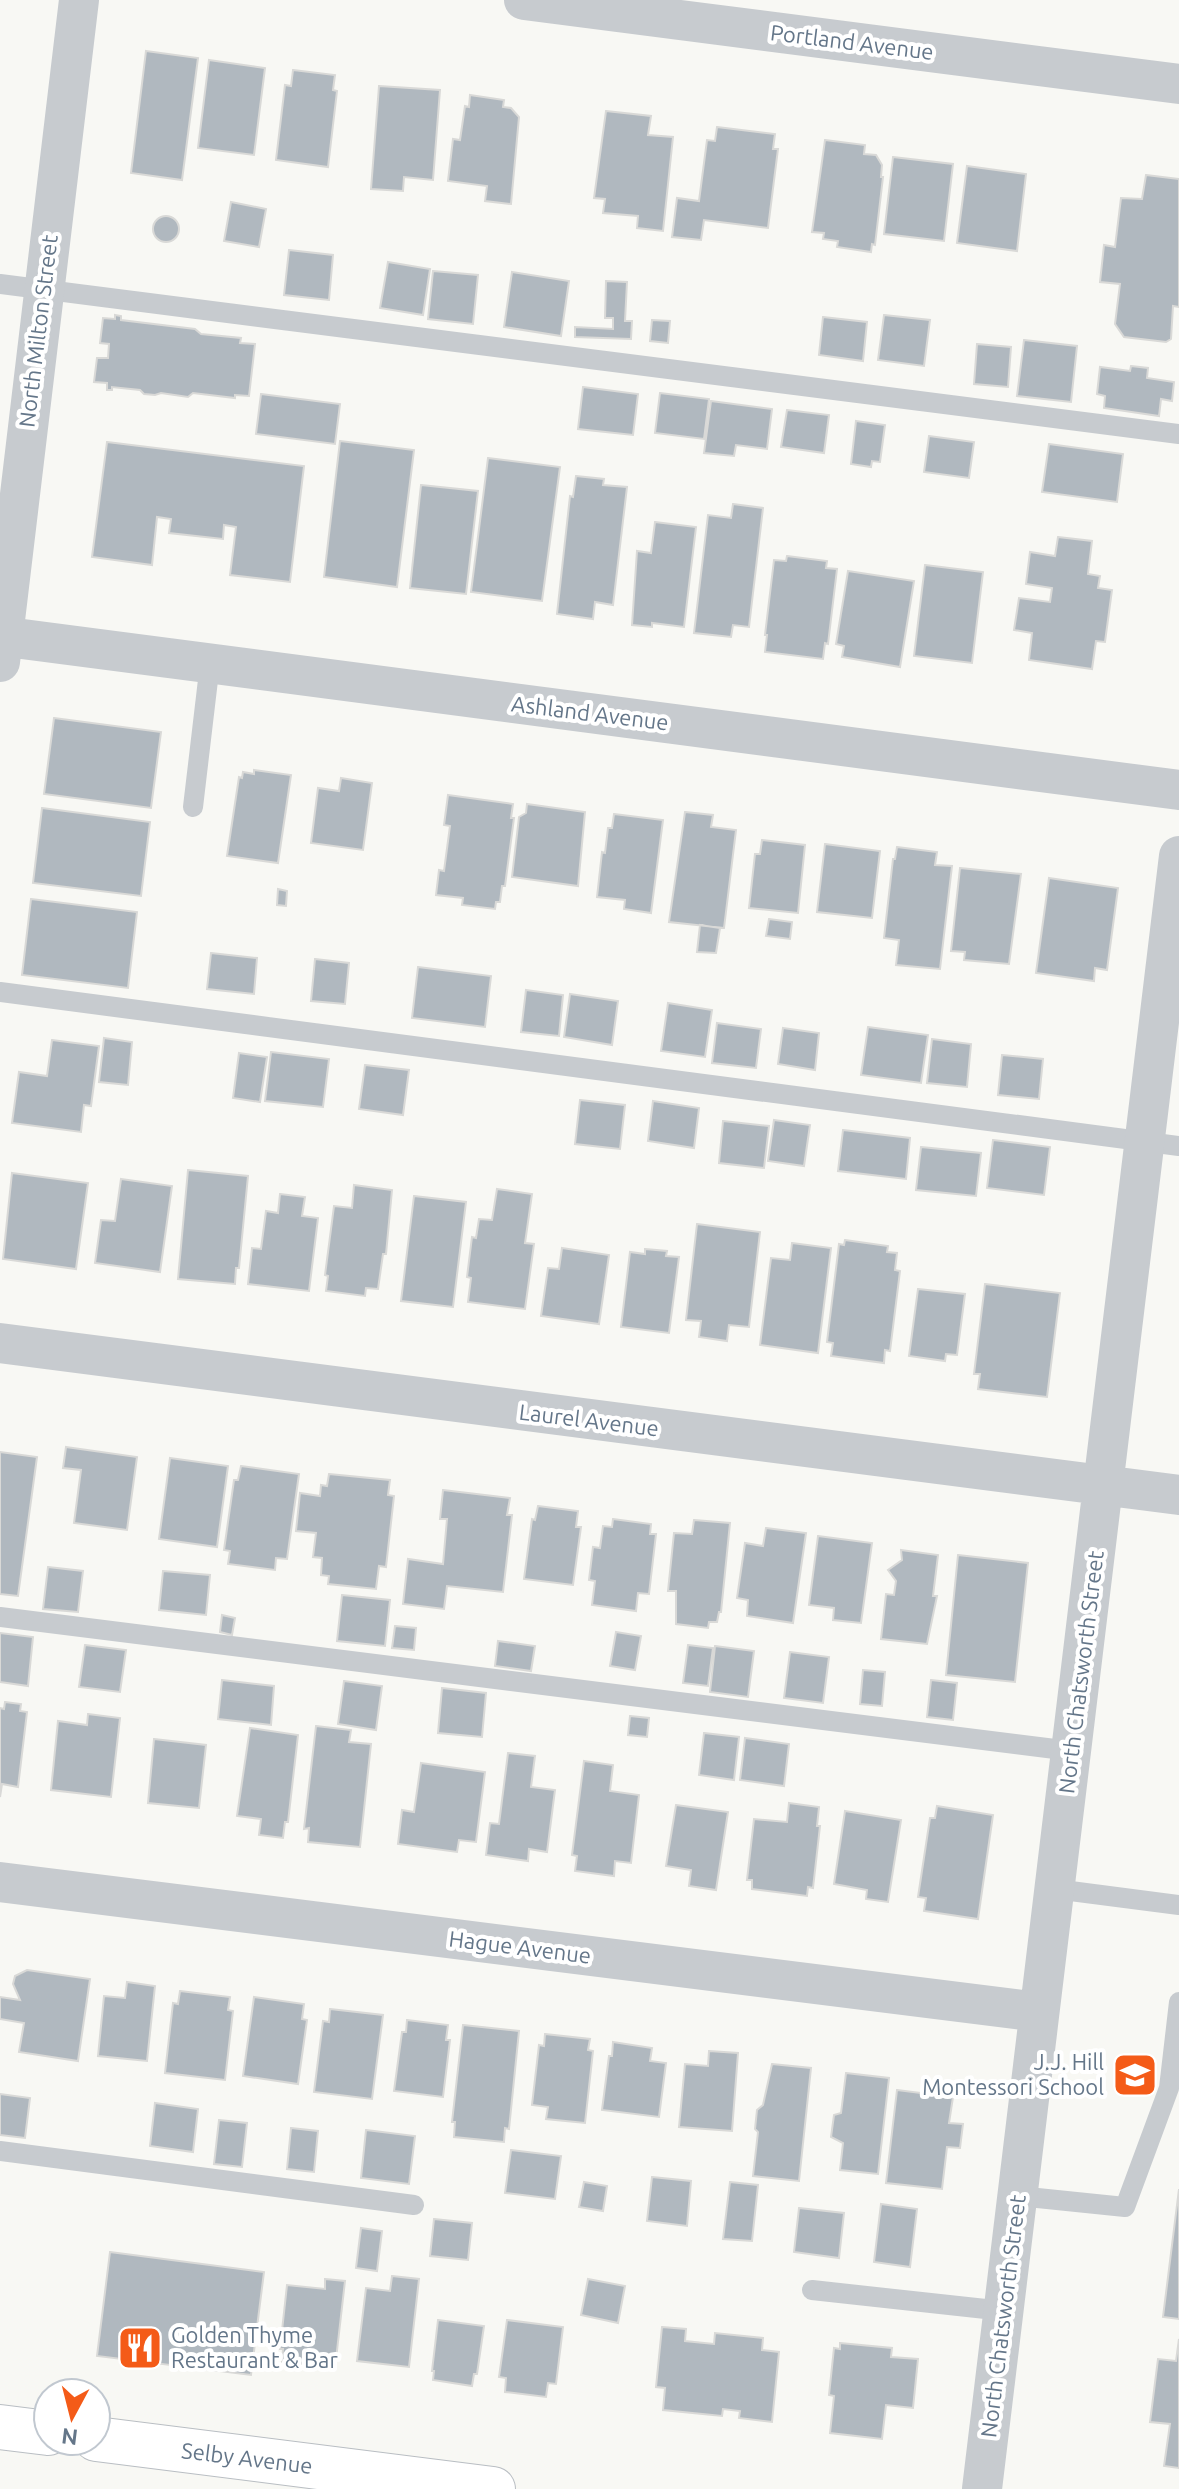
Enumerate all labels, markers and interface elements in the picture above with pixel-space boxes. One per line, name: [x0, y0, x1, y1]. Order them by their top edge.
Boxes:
street label: Portland Avenue: [769, 19, 935, 64]
street label: North Milton Street: [13, 233, 62, 429]
street label: Ashland Avenue: [510, 690, 670, 735]
street label: Laurel Avenue: [518, 1399, 660, 1440]
street label: North Chatsworth Street: [1053, 1549, 1108, 1795]
street label: Hague Avenue: [447, 1925, 593, 1968]
place label: J.J. Hill Montessori School: [922, 2049, 1104, 2099]
school or university icon: J.J. Hill Montessori School: [1111, 2051, 1159, 2099]
street label: North Chatsworth Street: [975, 2193, 1030, 2439]
place label: Golden Thyme Restaurant & Bar: [171, 2322, 338, 2372]
restaurant icon: Golden Thyme Restaurant & Bar: [116, 2324, 164, 2372]
north arrow: [32, 2377, 112, 2457]
text: N: [60, 2424, 79, 2451]
street label: Selby Avenue: [180, 2437, 314, 2478]

